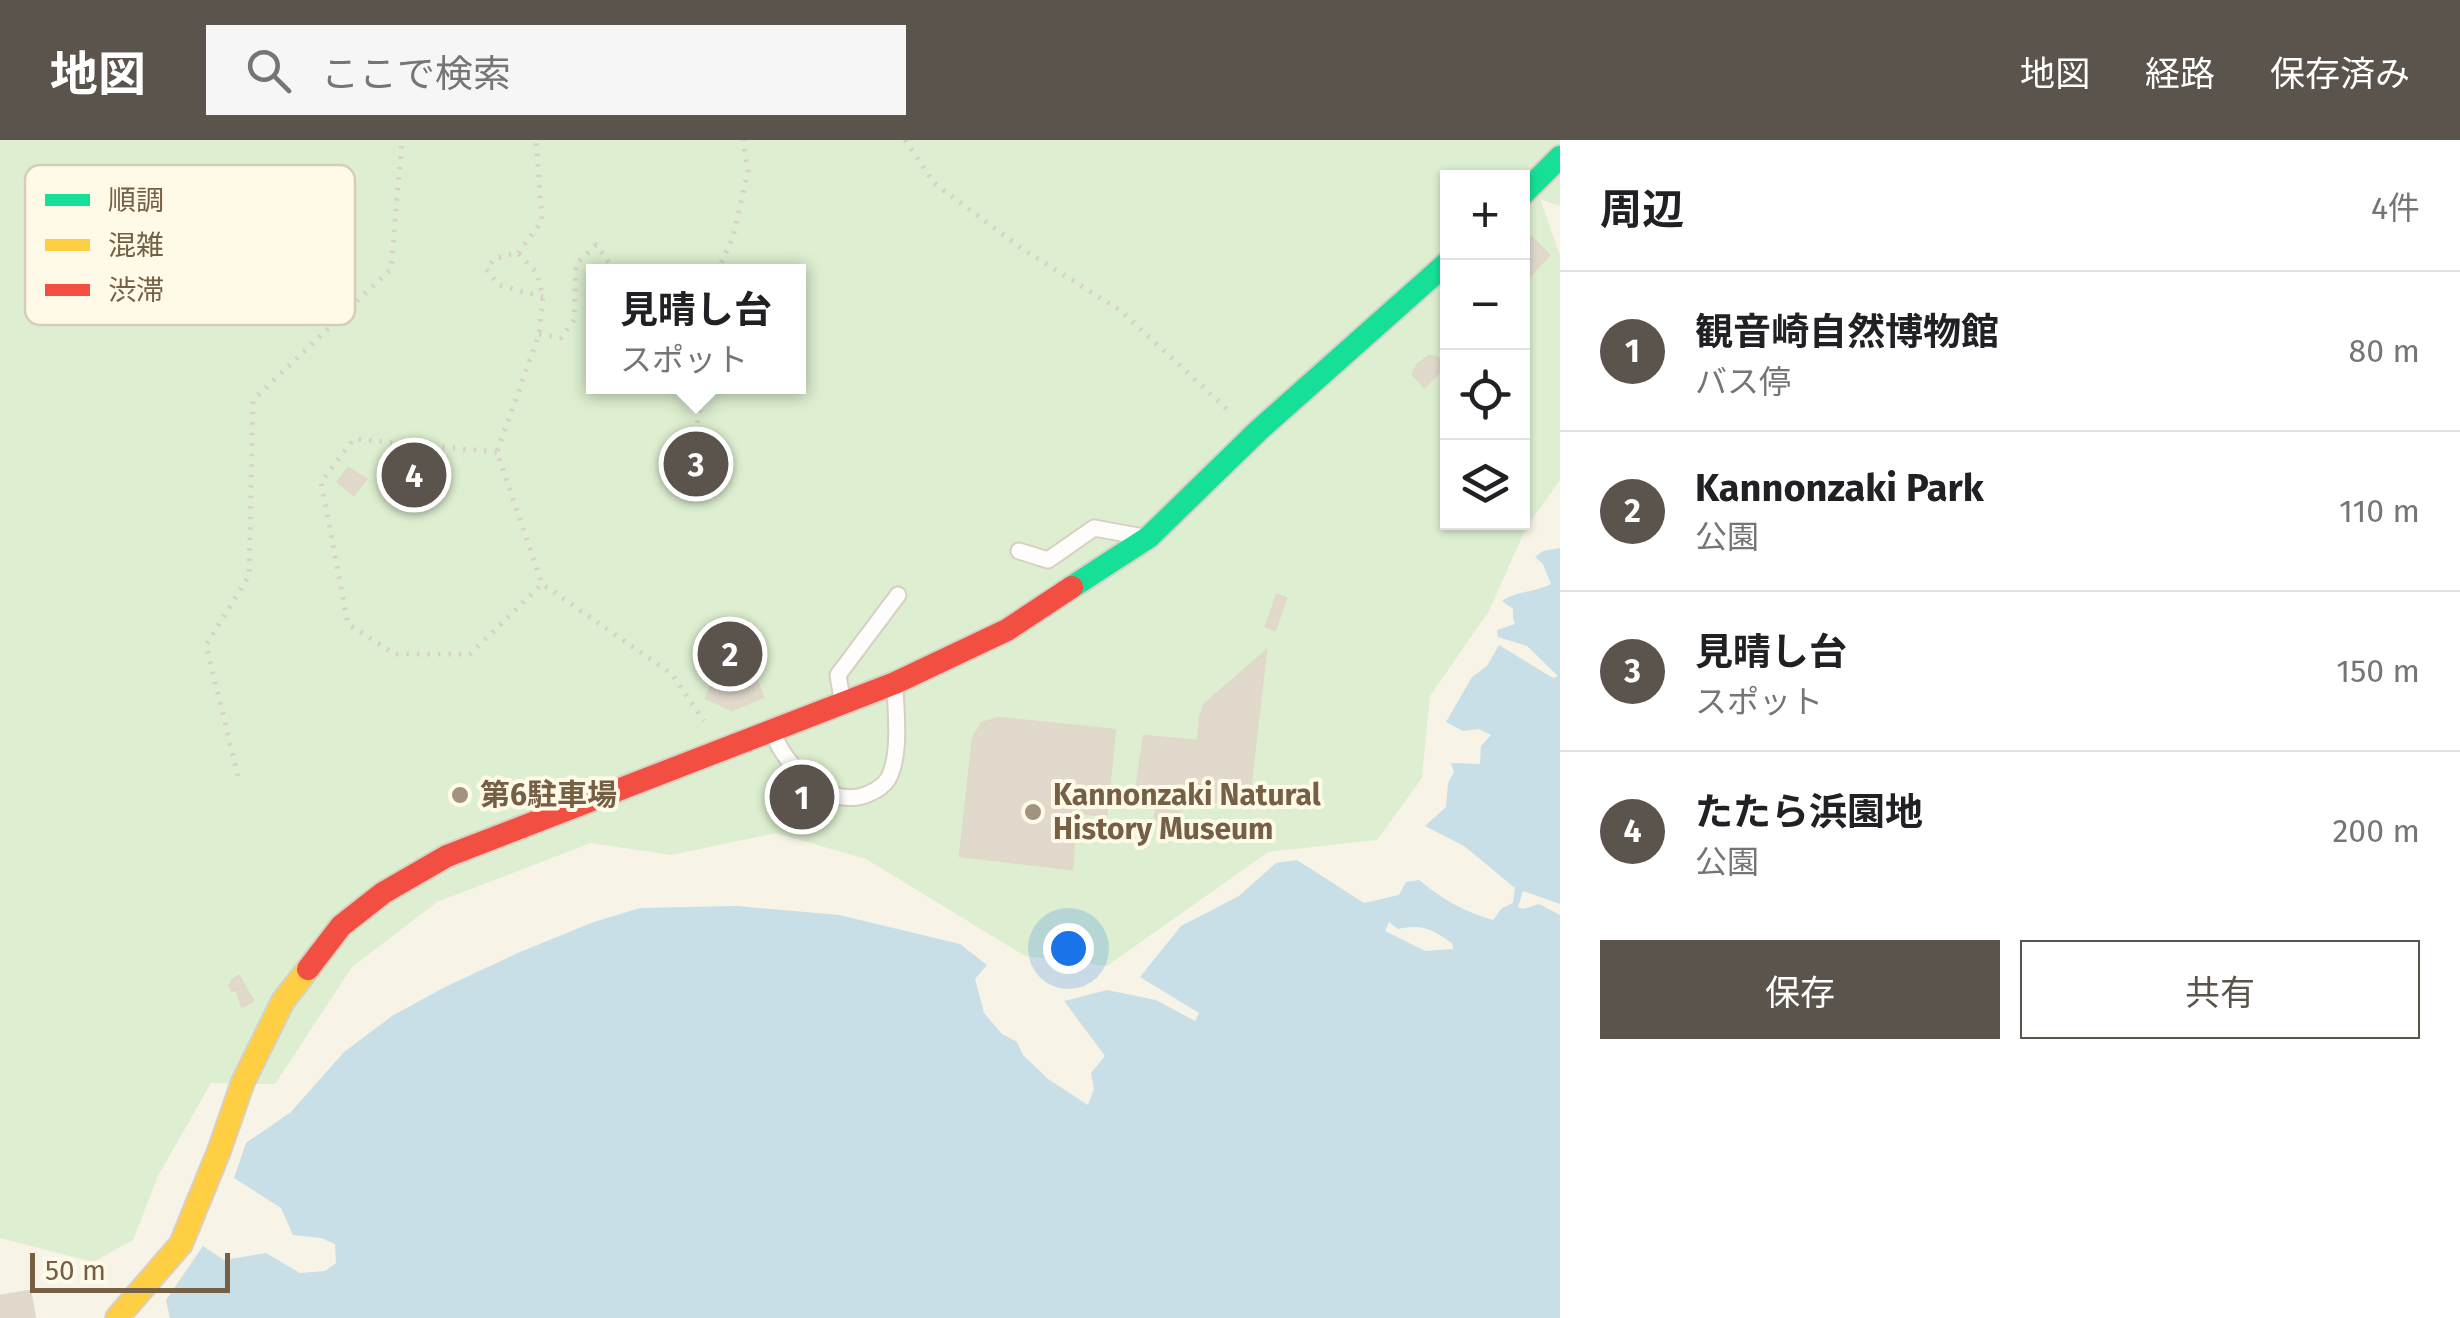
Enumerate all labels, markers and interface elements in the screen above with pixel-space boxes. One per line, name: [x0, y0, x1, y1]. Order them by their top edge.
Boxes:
search box: [206, 25, 906, 115]
icon: search: [241, 43, 296, 98]
text: 地図: [50, 46, 146, 104]
text: ここで検索: [321, 51, 511, 97]
text: 地図: [2020, 53, 2090, 95]
text: 経路: [2145, 53, 2215, 95]
text: 保存済み: [2270, 53, 2410, 95]
legend: [25, 165, 355, 325]
map controls: [1440, 170, 1530, 530]
button: +: [1440, 170, 1530, 260]
text: 順調: [108, 184, 164, 217]
text: 周辺: [1600, 185, 1684, 235]
text: 4件: [2371, 189, 2420, 227]
text: 混雑: [108, 229, 164, 262]
button: −: [1440, 260, 1530, 350]
popup: [586, 264, 806, 394]
text: 渋滞: [108, 274, 164, 307]
text: 見晴し台: [620, 287, 772, 333]
text: 観音崎自然博物館: [1695, 309, 1999, 355]
text: 1: [1625, 332, 1640, 370]
text: 80 m: [2349, 332, 2420, 370]
text: スポット: [620, 341, 748, 379]
button: locate: [1440, 350, 1530, 440]
text: バス停: [1695, 363, 1791, 401]
pin: 3: [664, 426, 728, 502]
pin: 4: [382, 438, 446, 512]
button: layers: [1440, 440, 1530, 530]
text: Kannonzaki Park: [1695, 465, 1984, 511]
text: 2: [1624, 492, 1641, 530]
text: 110 m: [2339, 492, 2420, 530]
text: 公園: [1695, 518, 1759, 556]
pin: 2: [698, 616, 762, 692]
text: 見晴し台: [1695, 629, 1847, 675]
text: 3: [1624, 652, 1641, 690]
text: 150 m: [2336, 652, 2420, 690]
text: スポット: [1695, 683, 1823, 721]
pin: 1: [770, 760, 834, 834]
place label: 第6駐車場: [480, 777, 617, 813]
place label: Kannonzaki Natural History Museum: [1053, 777, 1321, 847]
marker: 第6駐車場: [449, 784, 471, 806]
text: たたら浜園地: [1695, 789, 1923, 835]
marker: Kannonzaki Natural History Museum: [1022, 801, 1044, 823]
text: 4: [1623, 812, 1642, 850]
text: 200 m: [2333, 812, 2420, 850]
text: 公園: [1695, 843, 1759, 881]
your location: [1043, 923, 1094, 974]
button: 保存: [1600, 940, 2000, 1039]
button: 共有: [2020, 940, 2420, 1039]
scale bar: [30, 1248, 230, 1292]
text: 50 m: [45, 1254, 106, 1287]

